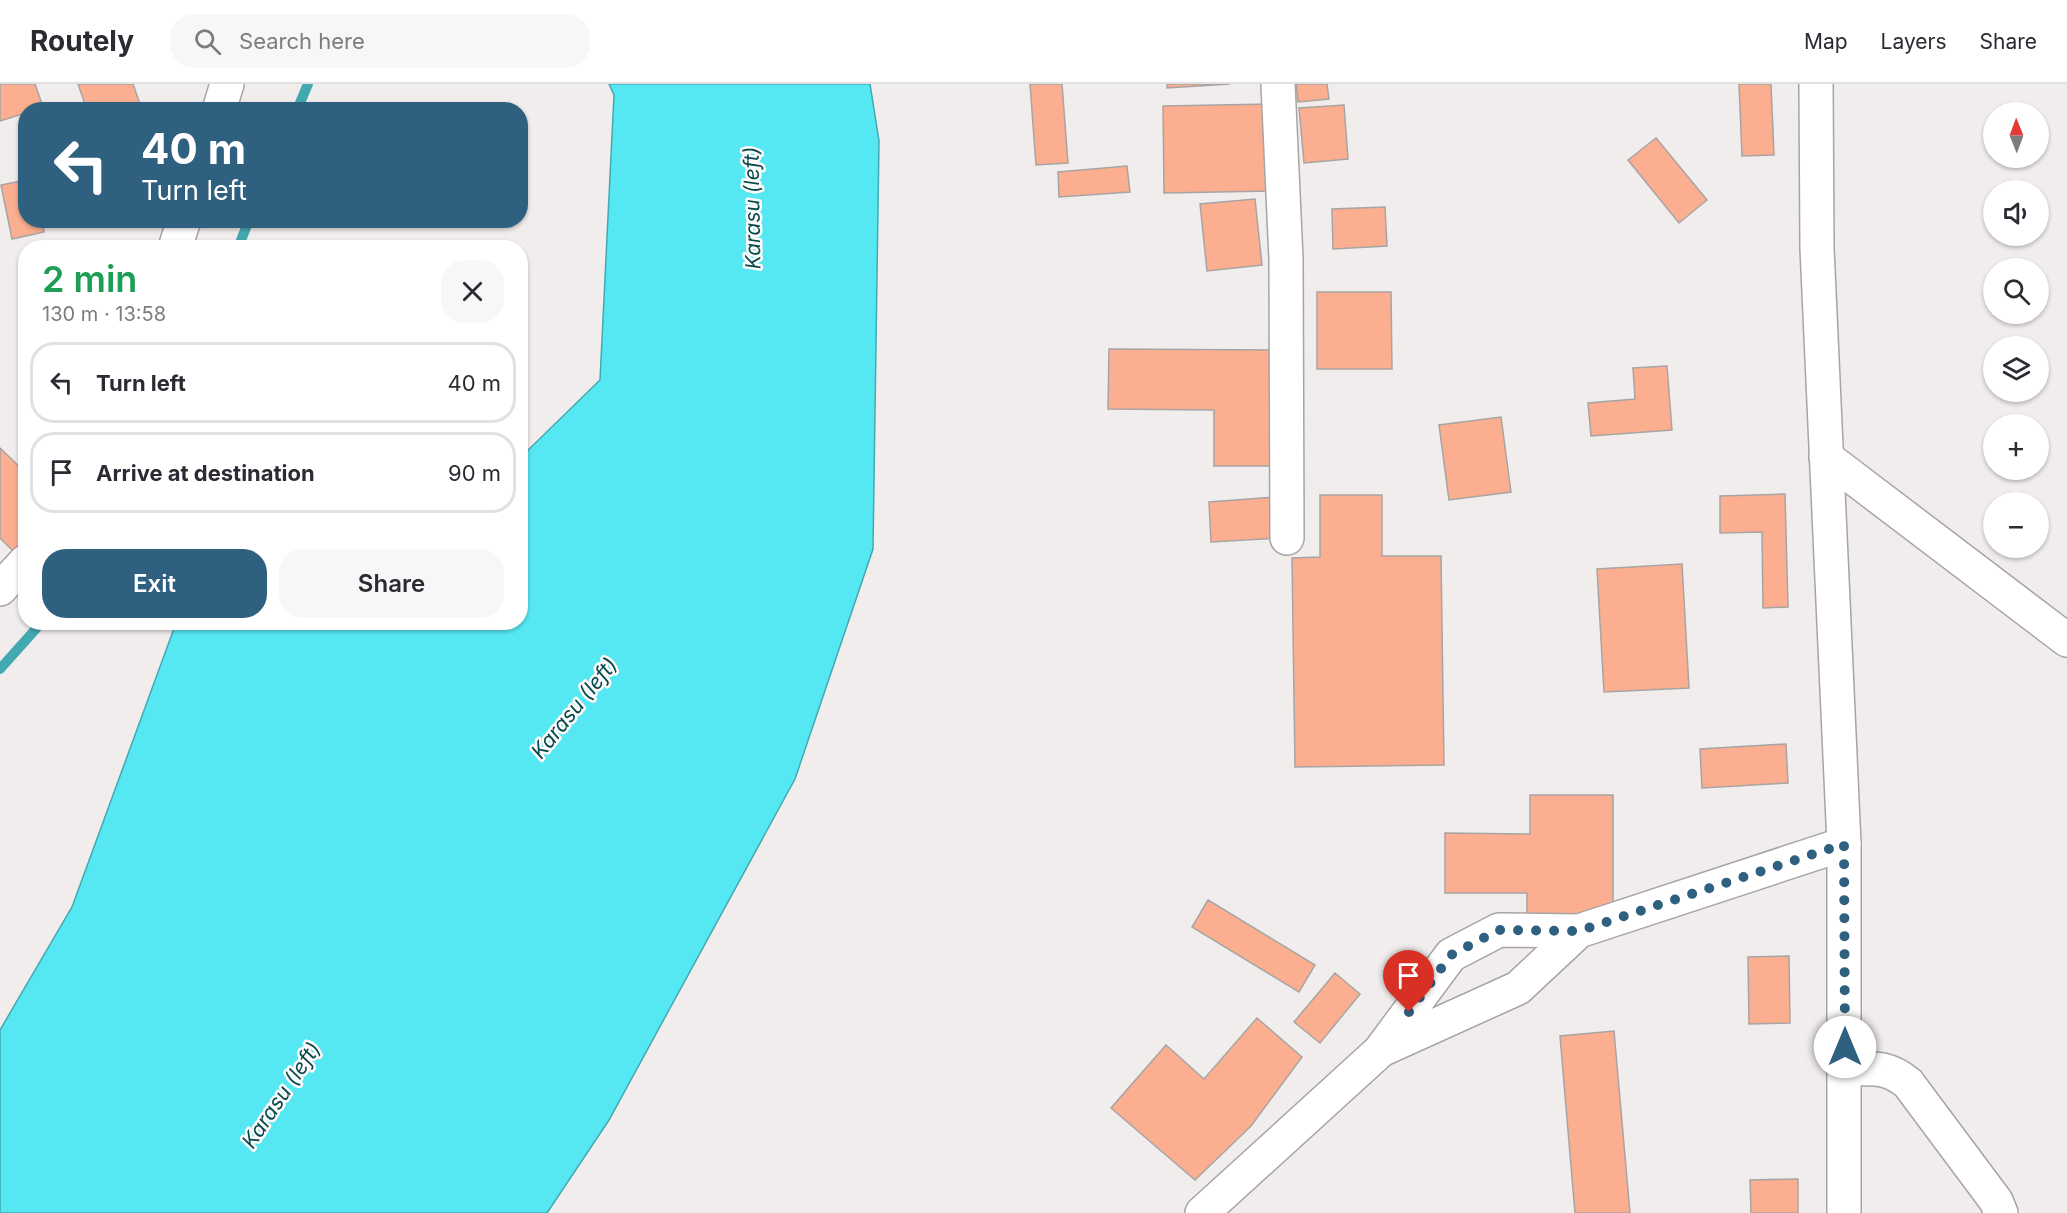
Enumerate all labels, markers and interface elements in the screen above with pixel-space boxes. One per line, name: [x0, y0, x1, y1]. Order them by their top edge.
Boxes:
search box: [170, 14, 590, 68]
text: Routely: [30, 24, 134, 58]
icon: search: [191, 25, 224, 58]
text: Search here: [239, 28, 365, 54]
text: Map: [1804, 29, 1848, 54]
text: Layers: [1881, 29, 1947, 54]
text: Share: [1980, 29, 2037, 54]
north arrow: [1983, 102, 2049, 168]
map controls: [1983, 102, 2049, 558]
text: 40 m: [141, 123, 246, 174]
icon: left: [42, 126, 120, 204]
water label: Karasu (left): [738, 147, 766, 269]
text: Turn left: [141, 174, 247, 207]
button: sound: [1983, 180, 2049, 246]
text: 2 min: [42, 257, 137, 301]
button: search: [1983, 258, 2049, 324]
button: close: [441, 260, 504, 323]
text: 130 m · 13:58: [42, 302, 166, 326]
button: layers: [1983, 336, 2049, 402]
icon: left: [45, 366, 78, 399]
text: Turn left: [96, 370, 186, 396]
text: 40 m: [447, 370, 501, 396]
button: +: [1983, 414, 2049, 480]
icon: arrive: [45, 456, 78, 489]
text: Arrive at destination: [96, 460, 315, 486]
text: 90 m: [448, 460, 501, 486]
button: −: [1983, 492, 2049, 558]
button: Exit: [42, 549, 267, 618]
button: Share: [279, 549, 504, 618]
water label: Karasu (left): [526, 653, 622, 763]
pin: [1383, 950, 1434, 1012]
icon: arrive: [1392, 959, 1425, 992]
position arrow: [1813, 1015, 1877, 1079]
water label: Karasu (left): [236, 1037, 326, 1153]

